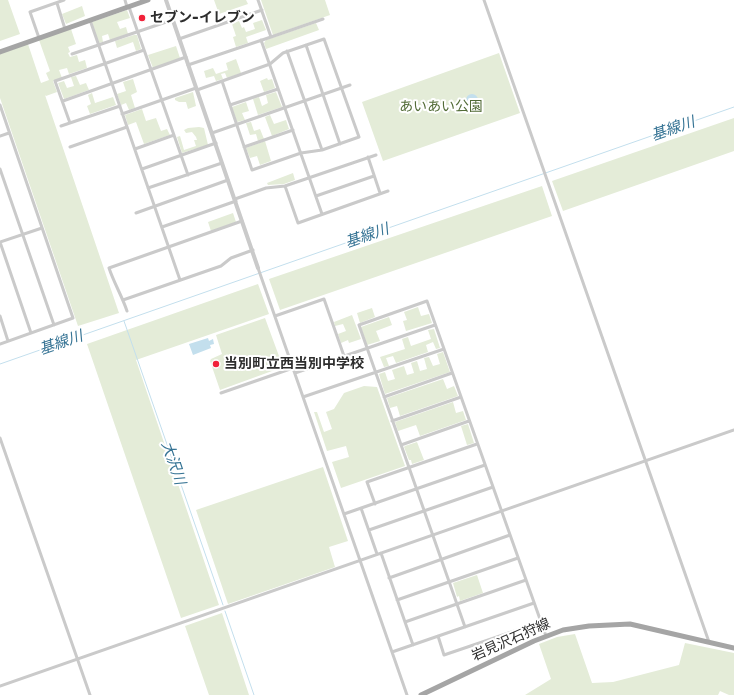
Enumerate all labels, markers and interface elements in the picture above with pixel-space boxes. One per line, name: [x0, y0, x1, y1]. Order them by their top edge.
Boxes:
place label: セブン-イレブン: [150, 10, 255, 26]
marker: セブン-イレブン: [137, 13, 147, 23]
park label: あいあい公園: [399, 99, 483, 115]
water label: 基線川: [649, 113, 697, 145]
water label: 基線川: [343, 220, 391, 252]
water label: 基線川: [37, 327, 85, 359]
place label: 当別町立西当別中学校: [224, 356, 364, 372]
marker: 当別町立西当別中学校: [211, 359, 221, 369]
water label: 大沢川: [157, 439, 189, 487]
street label: 岩見沢石狩線: [469, 615, 553, 665]

